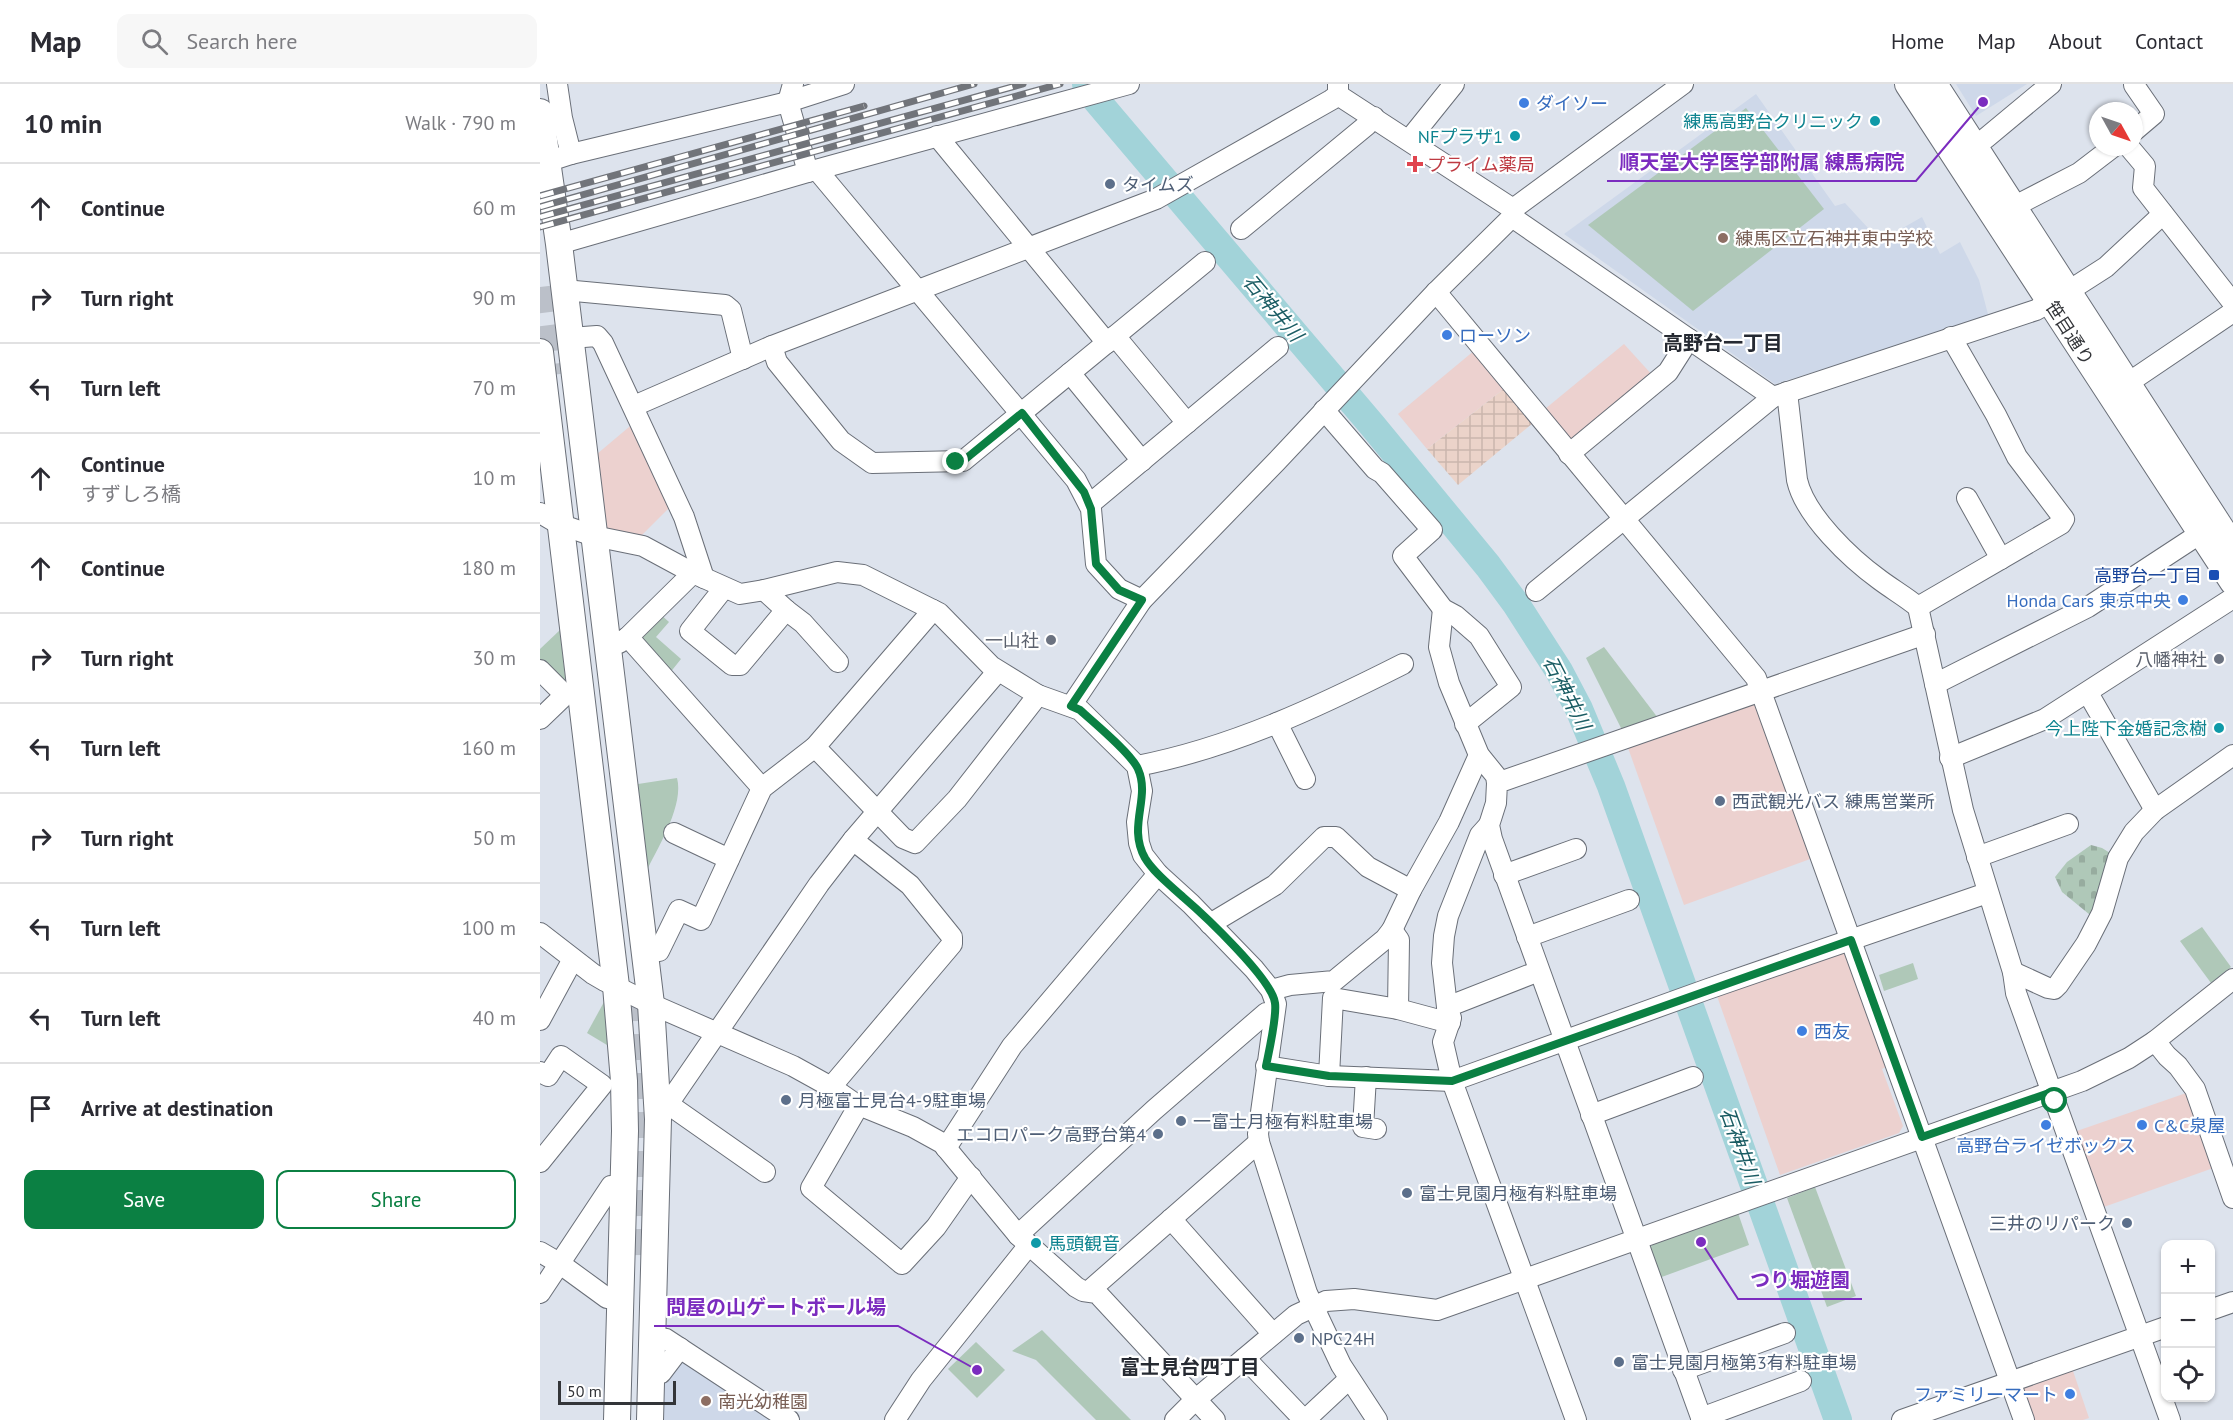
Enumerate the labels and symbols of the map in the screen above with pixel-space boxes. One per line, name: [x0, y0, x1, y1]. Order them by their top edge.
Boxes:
place label: ダイソー: [1536, 92, 1608, 115]
marker: ダイソー: [1517, 96, 1531, 110]
north arrow: [2089, 102, 2143, 156]
place label: 練馬高野台クリニック: [1683, 110, 1863, 133]
marker: 練馬高野台クリニック: [1868, 114, 1882, 128]
place label: NFプラザ1: [1418, 125, 1503, 148]
marker: NFプラザ1: [1508, 129, 1522, 143]
callout: 順天堂大学医学部附属 練馬病院: [1607, 143, 1916, 181]
text: 順天堂大学医学部附属 練馬病院: [1619, 149, 1905, 175]
place label: プライム薬局: [1427, 153, 1535, 176]
marker: プライム薬局: [1408, 157, 1422, 171]
place label: タイムズ: [1122, 173, 1194, 196]
marker: タイムズ: [1103, 177, 1117, 191]
place label: 練馬区立石神井東中学校: [1735, 227, 1933, 250]
marker: 練馬区立石神井東中学校: [1716, 231, 1730, 245]
water label: 石神井川: [1237, 269, 1310, 349]
street label: 笹目通り: [2041, 297, 2099, 369]
place label: ローソン: [1459, 324, 1531, 347]
marker: ローソン: [1440, 328, 1454, 342]
district label: 高野台一丁目: [1663, 330, 1783, 356]
route end: [942, 448, 968, 474]
place label: 高野台一丁目: [2094, 564, 2202, 587]
marker: 高野台一丁目: [2207, 568, 2221, 582]
place label: Honda Cars 東京中央: [2007, 589, 2171, 612]
marker: Honda Cars 東京中央: [2176, 593, 2190, 607]
place label: 一山社: [985, 629, 1039, 652]
marker: 一山社: [1044, 633, 1058, 647]
place label: 八幡神社: [2135, 648, 2207, 671]
water label: 石神井川: [1537, 651, 1598, 736]
marker: 八幡神社: [2212, 652, 2226, 666]
place label: 今上陛下金婚記念樹: [2045, 717, 2207, 740]
marker: 今上陛下金婚記念樹: [2212, 721, 2226, 735]
place label: 西武観光バス 練馬営業所: [1732, 790, 1935, 813]
marker: 西武観光バス 練馬営業所: [1713, 794, 1727, 808]
place label: 西友: [1814, 1020, 1850, 1043]
marker: 西友: [1795, 1024, 1809, 1038]
route start: [2041, 1087, 2067, 1113]
place label: 月極富士見台4-9駐車場: [798, 1089, 986, 1112]
marker: 月極富士見台4-9駐車場: [779, 1093, 793, 1107]
water label: 石神井川: [1714, 1104, 1767, 1190]
place label: 一富士月極有料駐車場: [1193, 1110, 1373, 1133]
marker: 一富士月極有料駐車場: [1174, 1114, 1188, 1128]
place label: C&C泉屋: [2154, 1114, 2225, 1137]
marker: 高野台ライゼボックス: [2039, 1118, 2053, 1132]
marker: C&C泉屋: [2135, 1118, 2149, 1132]
place label: エコロパーク高野台第4: [956, 1123, 1146, 1146]
marker: エコロパーク高野台第4: [1151, 1127, 1165, 1141]
place label: 高野台ライゼボックス: [1956, 1134, 2136, 1157]
place label: 富士見園月極有料駐車場: [1419, 1182, 1617, 1205]
marker: 富士見園月極有料駐車場: [1400, 1186, 1414, 1200]
place label: 三井のリパーク: [1989, 1212, 2115, 1235]
marker: 三井のリパーク: [2120, 1216, 2134, 1230]
place label: 馬頭観音: [1048, 1232, 1120, 1255]
marker: 馬頭観音: [1029, 1236, 1043, 1250]
callout: つり堀遊園: [1738, 1261, 1862, 1299]
text: つり堀遊園: [1750, 1267, 1850, 1293]
callout: 問屋の山ゲートボール場: [654, 1288, 898, 1326]
text: 問屋の山ゲートボール場: [666, 1294, 886, 1320]
place label: NPC24H: [1311, 1327, 1375, 1350]
marker: NPC24H: [1292, 1331, 1306, 1345]
place label: 富士見園月極第3有料駐車場: [1631, 1351, 1857, 1374]
district label: 富士見台四丁目: [1120, 1354, 1260, 1380]
marker: 富士見園月極第3有料駐車場: [1612, 1355, 1626, 1369]
scale bar: [558, 1378, 676, 1406]
place label: ファミリーマート: [1914, 1383, 2058, 1406]
marker: ファミリーマート: [2063, 1387, 2077, 1401]
place label: 南光幼稚園: [718, 1390, 808, 1413]
marker: 南光幼稚園: [699, 1394, 713, 1408]

